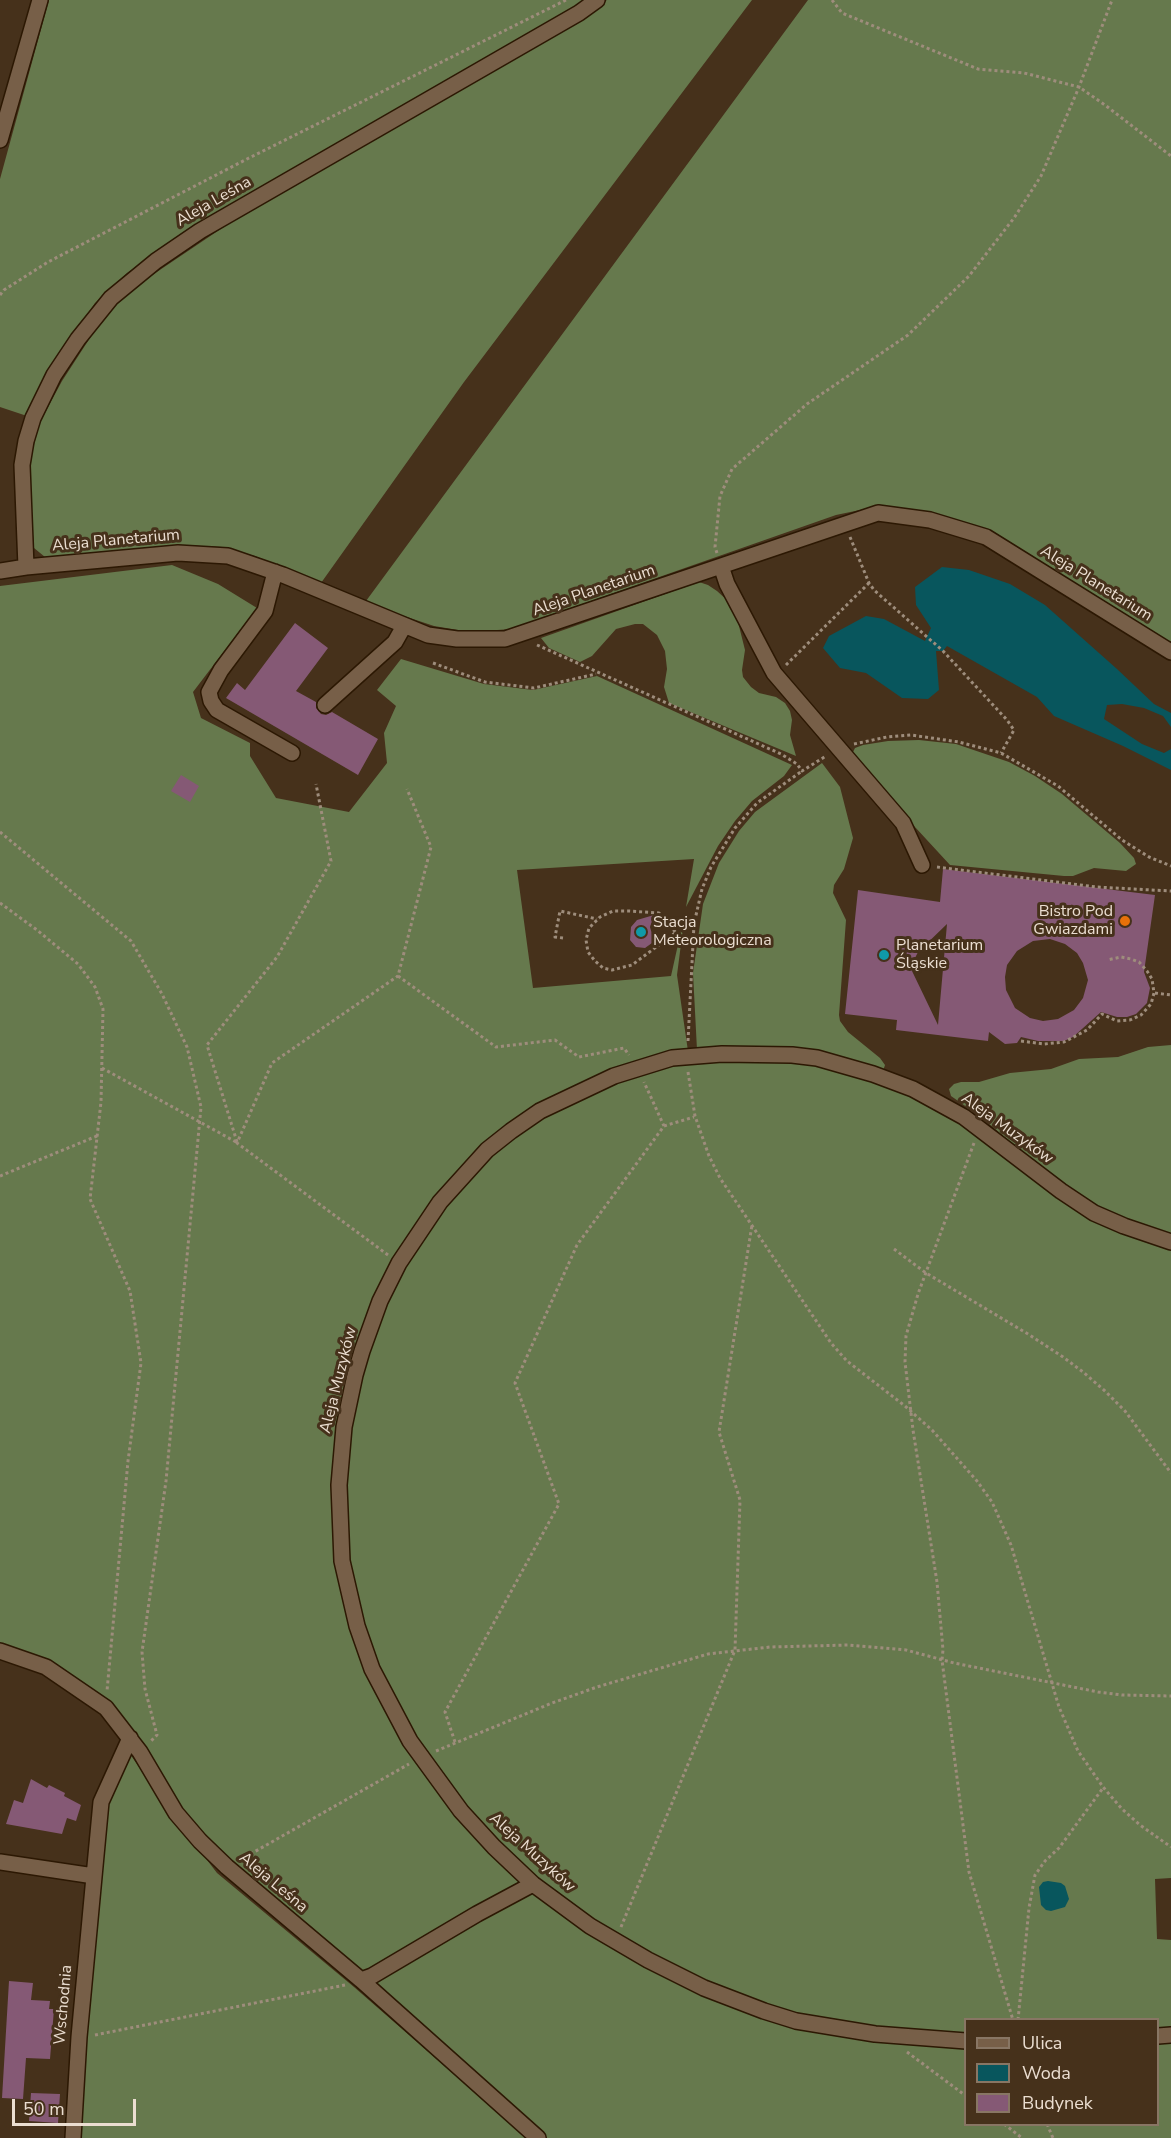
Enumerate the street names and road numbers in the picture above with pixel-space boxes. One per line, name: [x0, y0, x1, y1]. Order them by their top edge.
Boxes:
street label: Aleja Leśna: [173, 173, 255, 231]
street label: Aleja Planetarium: [51, 526, 181, 556]
street label: Aleja Planetarium: [1036, 542, 1156, 626]
street label: Aleja Planetarium: [530, 561, 658, 621]
street label: Aleja Muzyków: [957, 1089, 1057, 1169]
street label: Aleja Muzyków: [316, 1325, 362, 1435]
street label: Aleja Muzyków: [485, 1809, 579, 1897]
street label: Aleja Leśna: [235, 1849, 311, 1917]
street label: Wschodnia: [51, 1964, 77, 2046]

